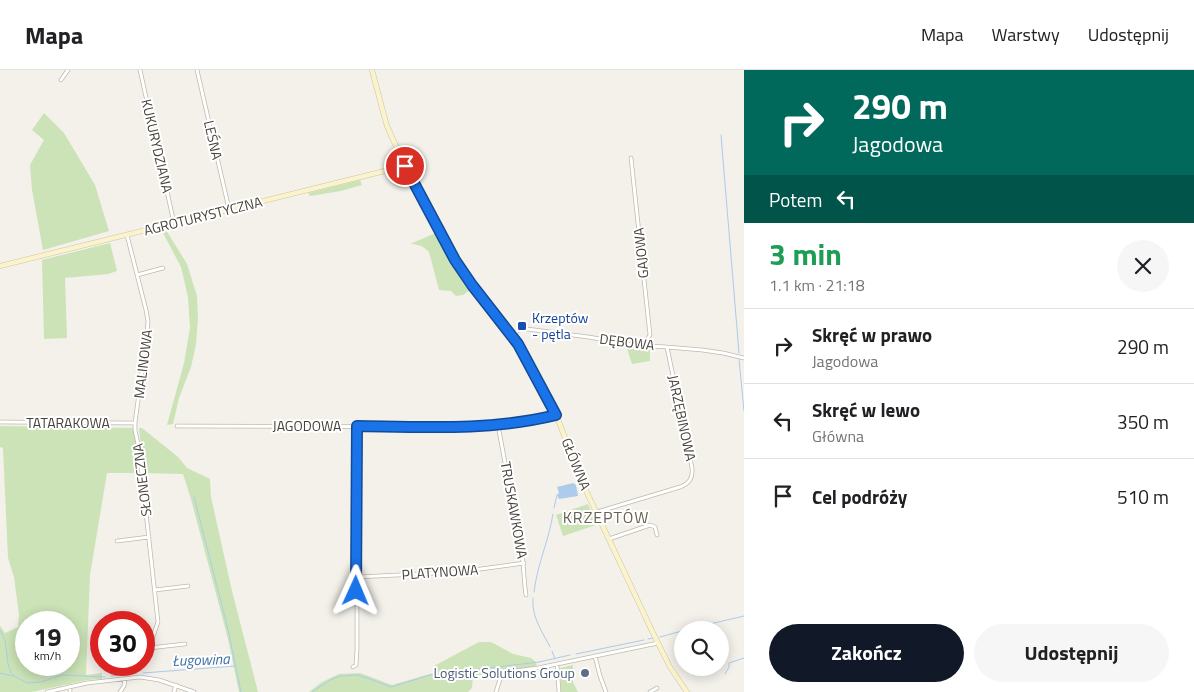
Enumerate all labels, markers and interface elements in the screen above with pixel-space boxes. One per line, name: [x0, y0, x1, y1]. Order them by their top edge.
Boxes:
text: Mapa: [25, 17, 83, 53]
text: Mapa: [921, 21, 964, 48]
text: Warstwy: [992, 21, 1060, 48]
text: Udostępnij: [1088, 21, 1169, 48]
text: 290 m: [852, 79, 948, 133]
icon: right: [769, 90, 834, 155]
street label: KUKURYDZIANA: [136, 97, 179, 196]
street label: LEŚNA: [199, 118, 228, 162]
text: Jagodowa: [852, 127, 943, 161]
pin: [384, 145, 426, 187]
icon: arrive: [391, 152, 419, 180]
text: Potem: [769, 185, 822, 214]
icon: left: [832, 185, 860, 213]
street label: AGROTURYSTYCZNA: [141, 190, 265, 240]
street label: GAJOWA: [627, 226, 654, 279]
text: 3 min: [769, 231, 842, 277]
button: close: [1117, 240, 1169, 292]
text: 1.1 km · 21:18: [769, 273, 865, 297]
place label: Krzeptów - pętla: [532, 307, 589, 344]
marker: Krzeptów - pętla: [516, 320, 528, 332]
text: Skręć w prawo: [812, 320, 932, 349]
street label: MALINOWA: [128, 328, 157, 400]
street label: DĘBOWA: [598, 328, 656, 355]
icon: right: [769, 332, 797, 360]
text: 290 m: [1117, 332, 1169, 361]
text: Jagodowa: [812, 349, 878, 373]
street label: JARZĘBINOWA: [663, 373, 702, 463]
text: Skręć w lewo: [812, 395, 920, 424]
icon: left: [769, 407, 797, 435]
text: 350 m: [1117, 407, 1169, 436]
street label: TATARAKOWA: [26, 412, 110, 433]
street label: JAGODOWA: [273, 415, 342, 436]
text: Główna: [812, 424, 864, 448]
street label: GŁÓWNA: [557, 435, 597, 494]
street label: SŁONECZNA: [127, 442, 156, 518]
street label: TRUSKAWKOWA: [496, 460, 533, 561]
icon: arrive: [769, 482, 797, 510]
text: Cel podróży: [812, 482, 907, 511]
text: 510 m: [1117, 482, 1169, 511]
district label: KRZEPTÓW: [563, 505, 649, 529]
street label: PLATYNOWA: [401, 558, 480, 585]
position arrow: [329, 564, 381, 616]
speed limit sign: 30: [90, 611, 155, 676]
text: 19: [33, 618, 62, 656]
map controls: [674, 621, 729, 676]
button: search: [674, 621, 729, 676]
button: Zakończ: [769, 624, 964, 682]
button: Udostępnij: [974, 624, 1169, 682]
text: km/h: [34, 646, 61, 665]
water label: Ługowina: [172, 647, 231, 672]
place label: Logistic Solutions Group: [433, 662, 575, 683]
marker: Logistic Solutions Group: [579, 667, 591, 679]

